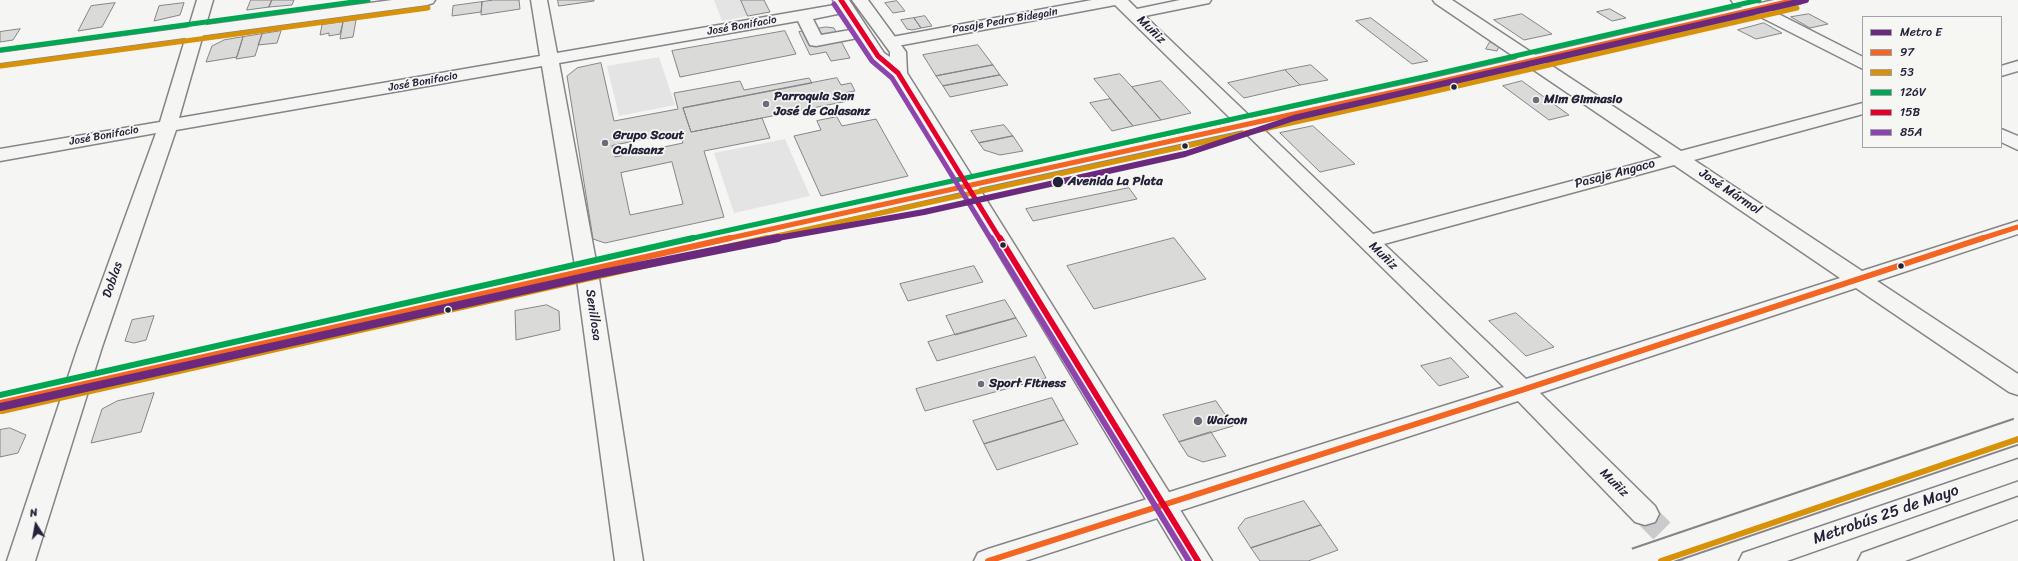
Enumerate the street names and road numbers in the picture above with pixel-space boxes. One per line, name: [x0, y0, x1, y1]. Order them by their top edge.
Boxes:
street label: Pasaje Pedro Bidegain: [951, 5, 1059, 37]
street label: Muñiz: [1133, 12, 1169, 48]
street label: José Bonifacio: [706, 13, 778, 39]
street label: José Bonifacio: [387, 69, 459, 95]
street label: José Bonifacio: [68, 123, 140, 149]
street label: Pasaje Angaco: [1573, 156, 1657, 192]
street label: José Mármol: [1696, 166, 1764, 218]
street label: Muñiz: [1365, 238, 1401, 274]
street label: Doblas: [100, 260, 126, 300]
street label: Senillosa: [582, 288, 604, 342]
street label: Muñiz: [1596, 465, 1632, 501]
street label: Metrobús 25 de Mayo: [1810, 481, 1962, 549]

